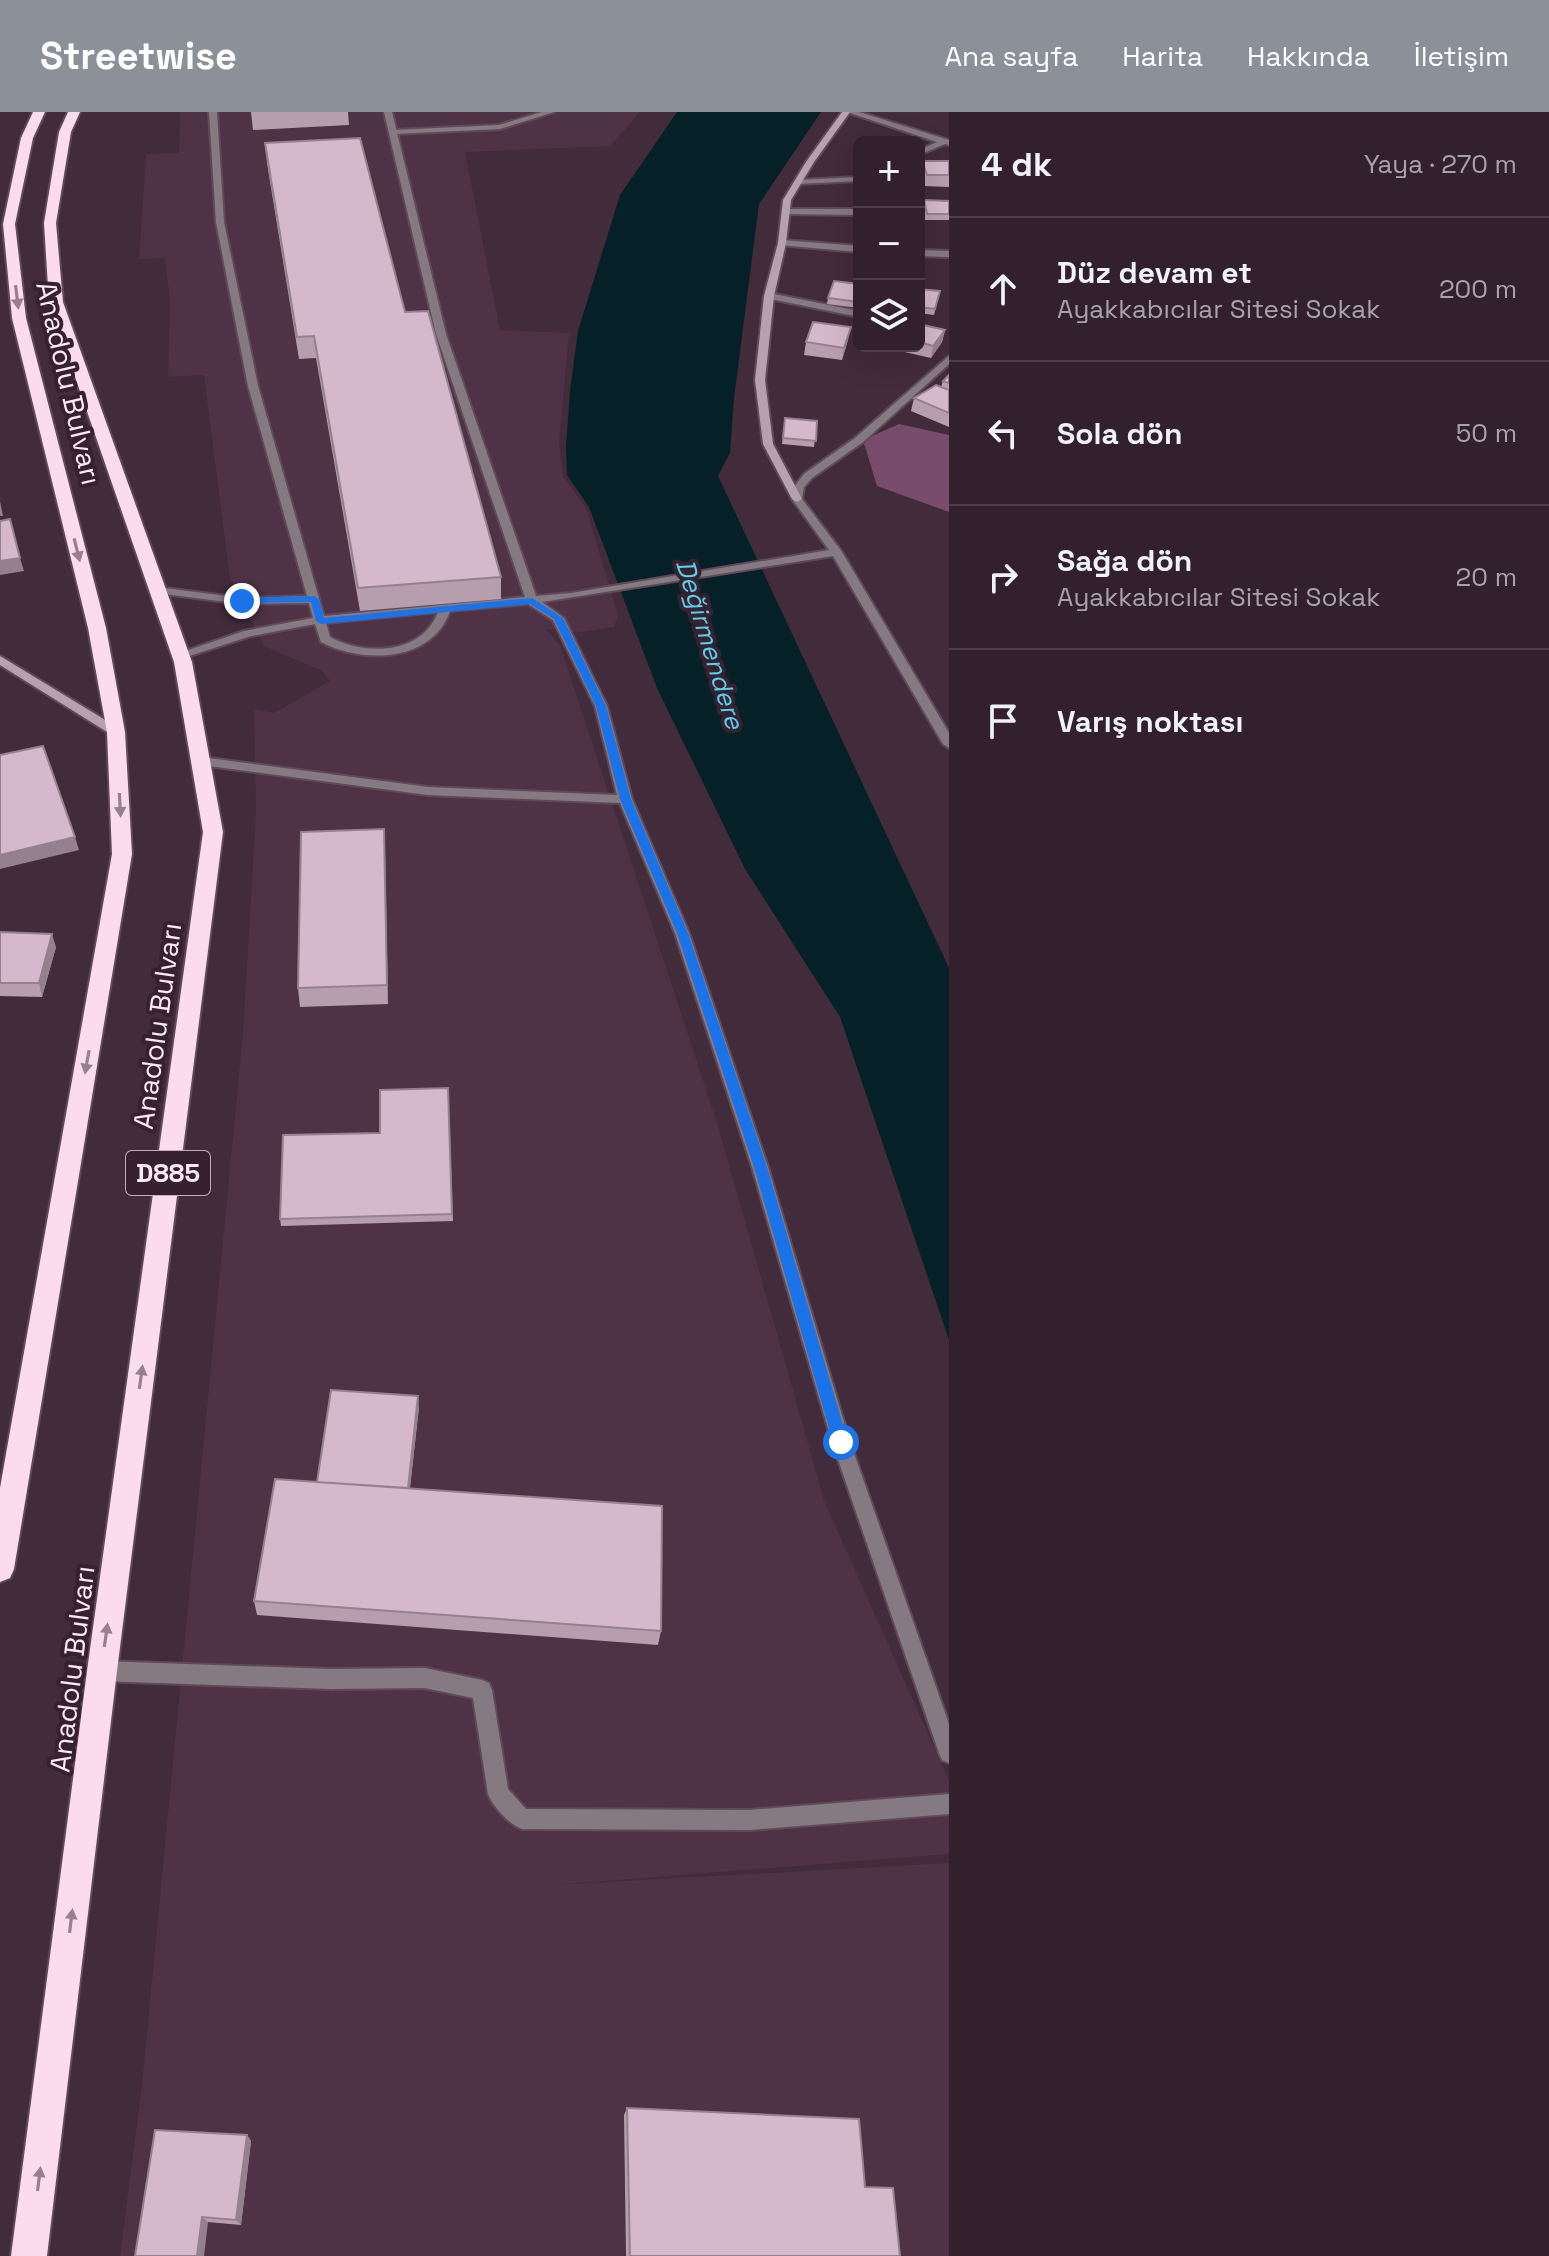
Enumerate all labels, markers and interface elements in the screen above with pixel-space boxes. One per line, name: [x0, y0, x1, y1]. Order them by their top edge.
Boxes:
text: Streetwise: [40, 32, 237, 80]
text: Ana sayfa: [944, 38, 1078, 74]
text: Harita: [1122, 38, 1203, 74]
text: Hakkında: [1247, 38, 1370, 74]
text: İletişim: [1414, 38, 1509, 74]
map controls: [853, 136, 925, 352]
button: +: [853, 136, 925, 208]
text: 4 dk: [981, 143, 1052, 186]
text: Yaya · 270 m: [1364, 147, 1517, 181]
button: −: [853, 208, 925, 280]
text: Düz devam et: [1057, 253, 1252, 292]
icon: ahead: [981, 267, 1025, 311]
text: 200 m: [1439, 272, 1517, 306]
street label: Anadolu Bulvarı: [28, 278, 110, 488]
button: layers: [853, 280, 925, 352]
one-way arrow: [10, 285, 23, 310]
text: Ayakkabıcılar Sitesi Sokak: [1057, 292, 1380, 326]
icon: left: [981, 411, 1025, 455]
text: Sola dön: [1057, 414, 1182, 453]
text: 50 m: [1456, 416, 1517, 450]
one-way arrow: [72, 537, 84, 562]
text: Sağa dön: [1057, 541, 1192, 580]
water label: Değirmendere: [668, 555, 752, 735]
icon: right: [981, 555, 1025, 599]
text: 20 m: [1456, 560, 1517, 594]
text: Ayakkabıcılar Sitesi Sokak: [1057, 580, 1380, 614]
route end: [224, 583, 260, 619]
icon: arrive: [981, 699, 1025, 743]
text: Varış noktası: [1057, 702, 1244, 741]
one-way arrow: [114, 793, 127, 818]
street label: Anadolu Bulvarı: [125, 921, 189, 1131]
one-way arrow: [80, 1050, 92, 1075]
road number: D885: [126, 1151, 210, 1195]
one-way arrow: [135, 1364, 148, 1389]
route start: [823, 1424, 859, 1460]
street label: Anadolu Bulvarı: [41, 1564, 103, 1774]
one-way arrow: [100, 1622, 113, 1647]
one-way arrow: [64, 1908, 77, 1933]
one-way arrow: [32, 2166, 45, 2191]

